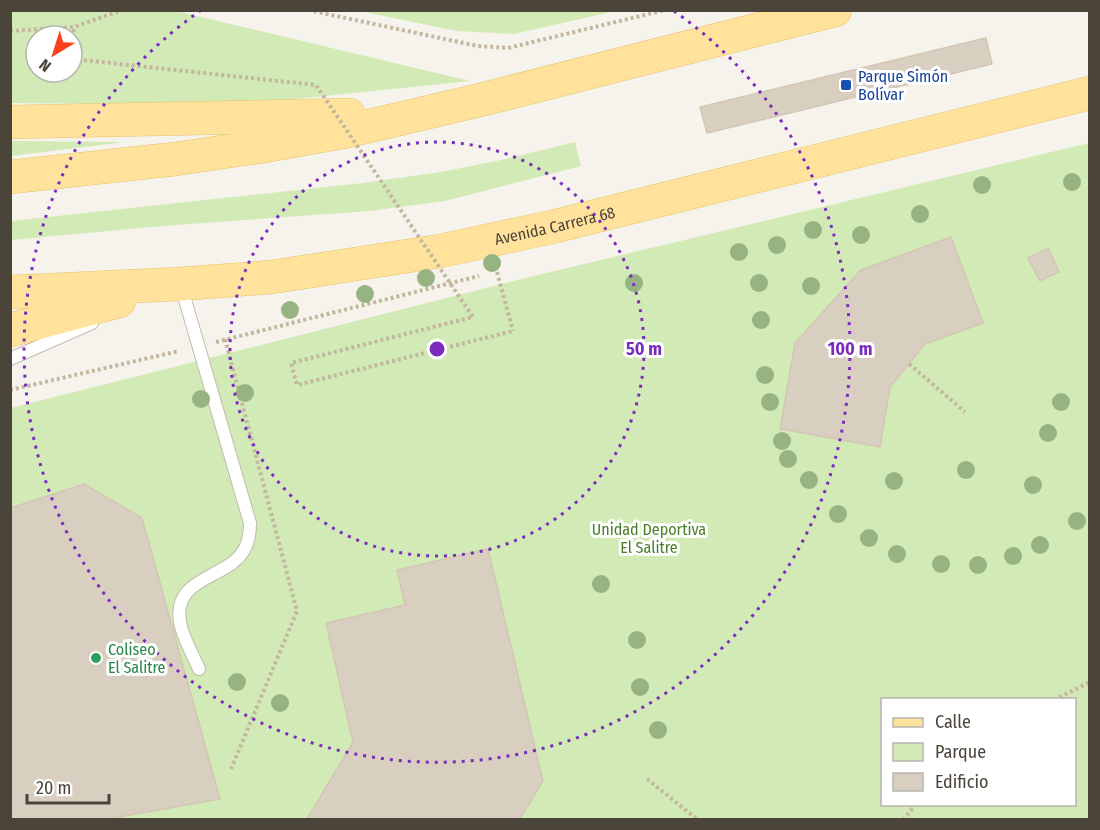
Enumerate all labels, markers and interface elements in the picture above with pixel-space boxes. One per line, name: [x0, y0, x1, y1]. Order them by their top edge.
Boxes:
north arrow: [24, 24, 84, 84]
text: N: [35, 55, 55, 76]
place label: Parque Simón Bolívar: [858, 67, 948, 104]
marker: Parque Simón Bolívar: [839, 78, 853, 92]
street label: Avenida Carrera 68: [493, 202, 617, 248]
text: 50 m: [626, 338, 662, 360]
text: 100 m: [828, 338, 872, 360]
centre of rings: [427, 339, 447, 359]
park label: Unidad Deportiva El Salitre: [592, 520, 706, 557]
place label: Coliseo El Salitre: [108, 640, 166, 677]
marker: Coliseo El Salitre: [89, 651, 103, 665]
legend: [881, 698, 1076, 806]
text: Calle: [935, 711, 971, 733]
text: Parque: [935, 741, 986, 763]
scale bar: [27, 767, 110, 805]
text: Edificio: [935, 771, 988, 793]
text: 20 m: [36, 777, 71, 799]

